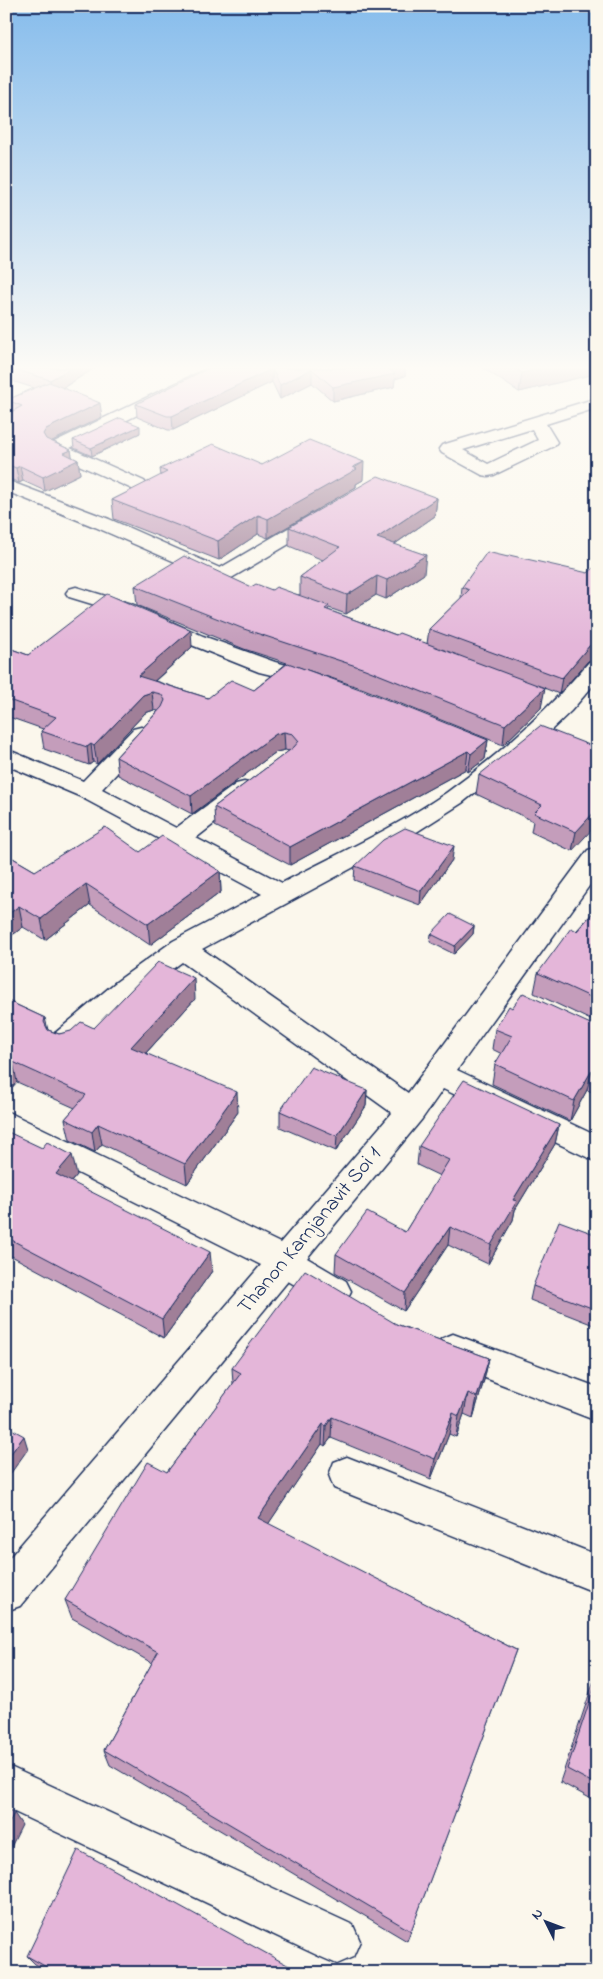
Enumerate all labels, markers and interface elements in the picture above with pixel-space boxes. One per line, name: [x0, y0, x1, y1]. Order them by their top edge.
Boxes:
street label: Thanon Karnjanavit Soi 1: [231, 1141, 389, 1321]
north arrow: [520, 1896, 570, 1946]
text: N: [526, 1904, 548, 1925]

